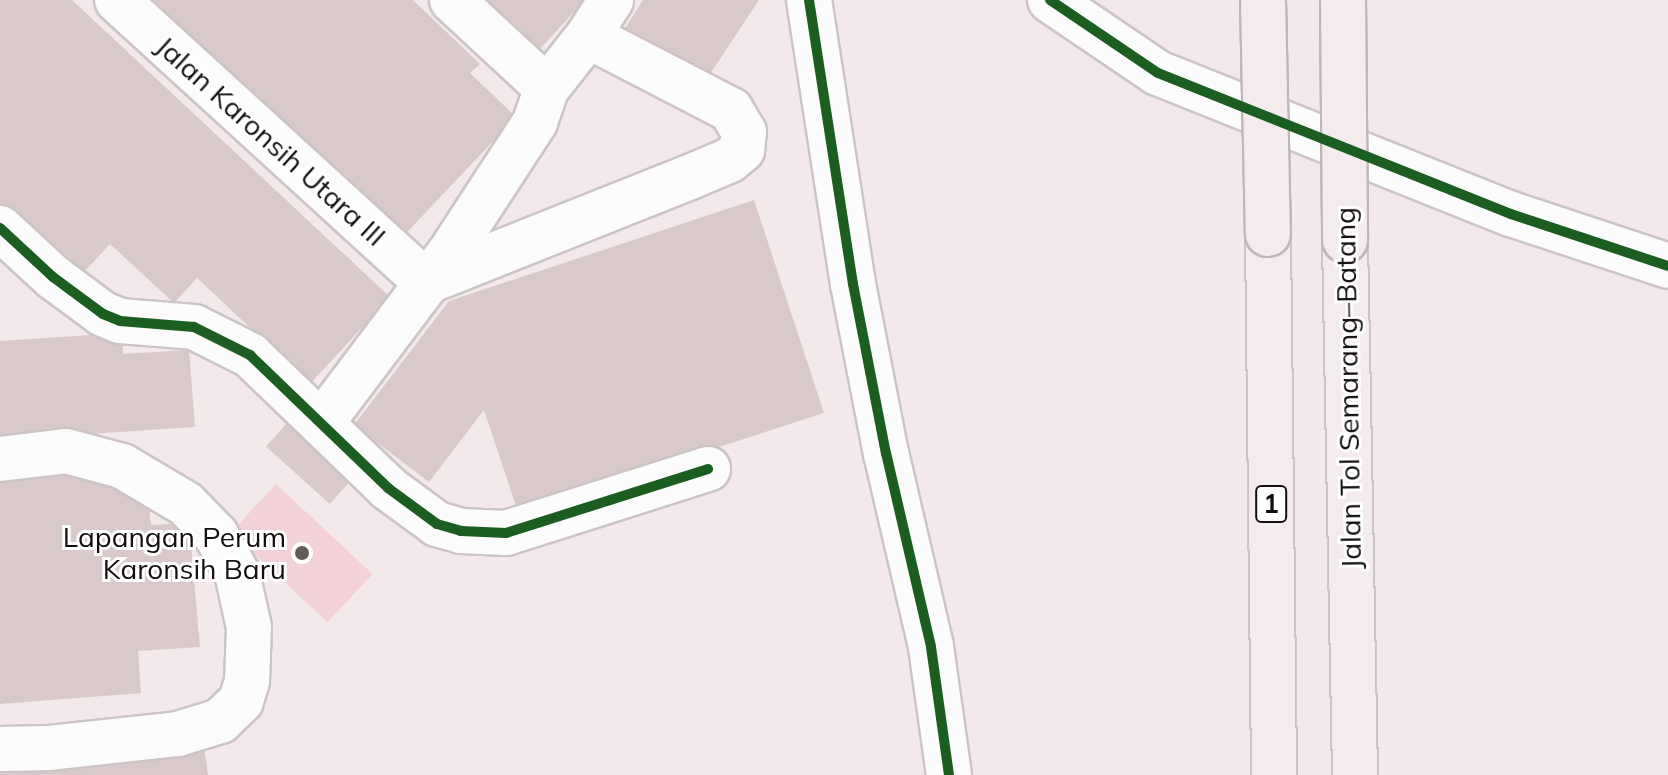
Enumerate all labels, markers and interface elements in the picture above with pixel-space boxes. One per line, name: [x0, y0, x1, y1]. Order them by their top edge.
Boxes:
street label: Jalan Karonsih Utara III: [149, 29, 393, 253]
street label: Jalan Tol Semarang–Batang: [1328, 207, 1368, 569]
road number: 1: [1255, 482, 1287, 526]
place label: Lapangan Perum Karonsih Baru: [63, 520, 286, 586]
marker: Lapangan Perum Karonsih Baru: [293, 544, 311, 562]

